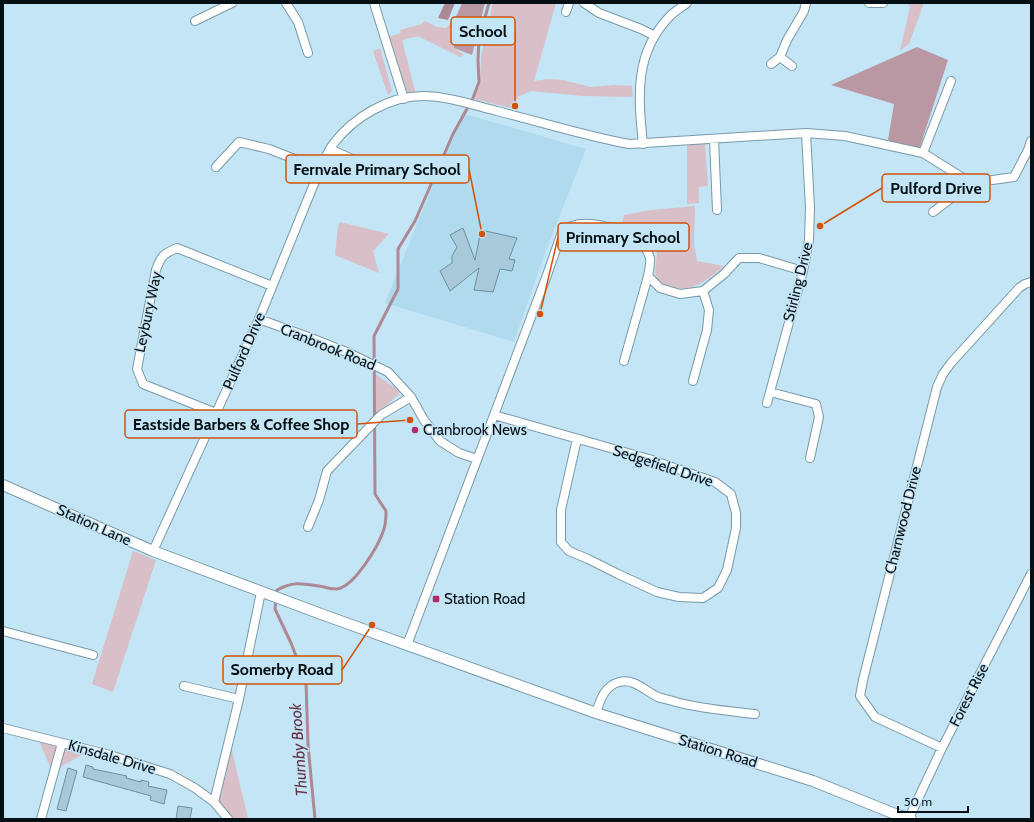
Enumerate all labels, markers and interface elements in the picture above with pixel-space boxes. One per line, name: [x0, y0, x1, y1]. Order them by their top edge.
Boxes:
callout: School: [451, 17, 515, 45]
text: School: [459, 22, 507, 41]
callout: Fernvale Primary School: [286, 155, 469, 183]
text: Fernvale Primary School: [293, 160, 461, 179]
callout: Pulford Drive: [882, 174, 990, 202]
text: Pulford Drive: [890, 179, 982, 198]
callout: Prinmary School: [558, 223, 689, 251]
text: Prinmary School: [566, 228, 680, 247]
street label: Stirling Drive: [779, 240, 817, 324]
street label: Leybury Way: [131, 269, 165, 354]
street label: Pulford Drive: [219, 309, 269, 393]
street label: Cranbrook Road: [278, 320, 378, 374]
callout: Eastside Barbers & Coffee Shop: [125, 410, 357, 438]
text: Eastside Barbers & Coffee Shop: [133, 415, 349, 434]
place label: Cranbrook News: [423, 421, 527, 439]
marker: Cranbrook News: [410, 425, 420, 435]
street label: Sedgefield Drive: [610, 441, 716, 491]
street label: Charnwood Drive: [881, 464, 925, 576]
street label: Station Lane: [54, 501, 134, 550]
place label: Station Road: [444, 590, 525, 608]
marker: Station Road: [431, 594, 441, 604]
callout: Somerby Road: [223, 656, 342, 684]
text: Somerby Road: [231, 660, 333, 679]
street label: Forest Rise: [945, 660, 993, 730]
water label: Thurnby Brook: [286, 702, 311, 797]
street label: Station Road: [676, 730, 760, 772]
street label: Kinsdale Drive: [66, 736, 158, 778]
scale bar: [898, 788, 968, 814]
text: 50 m: [904, 794, 932, 809]

